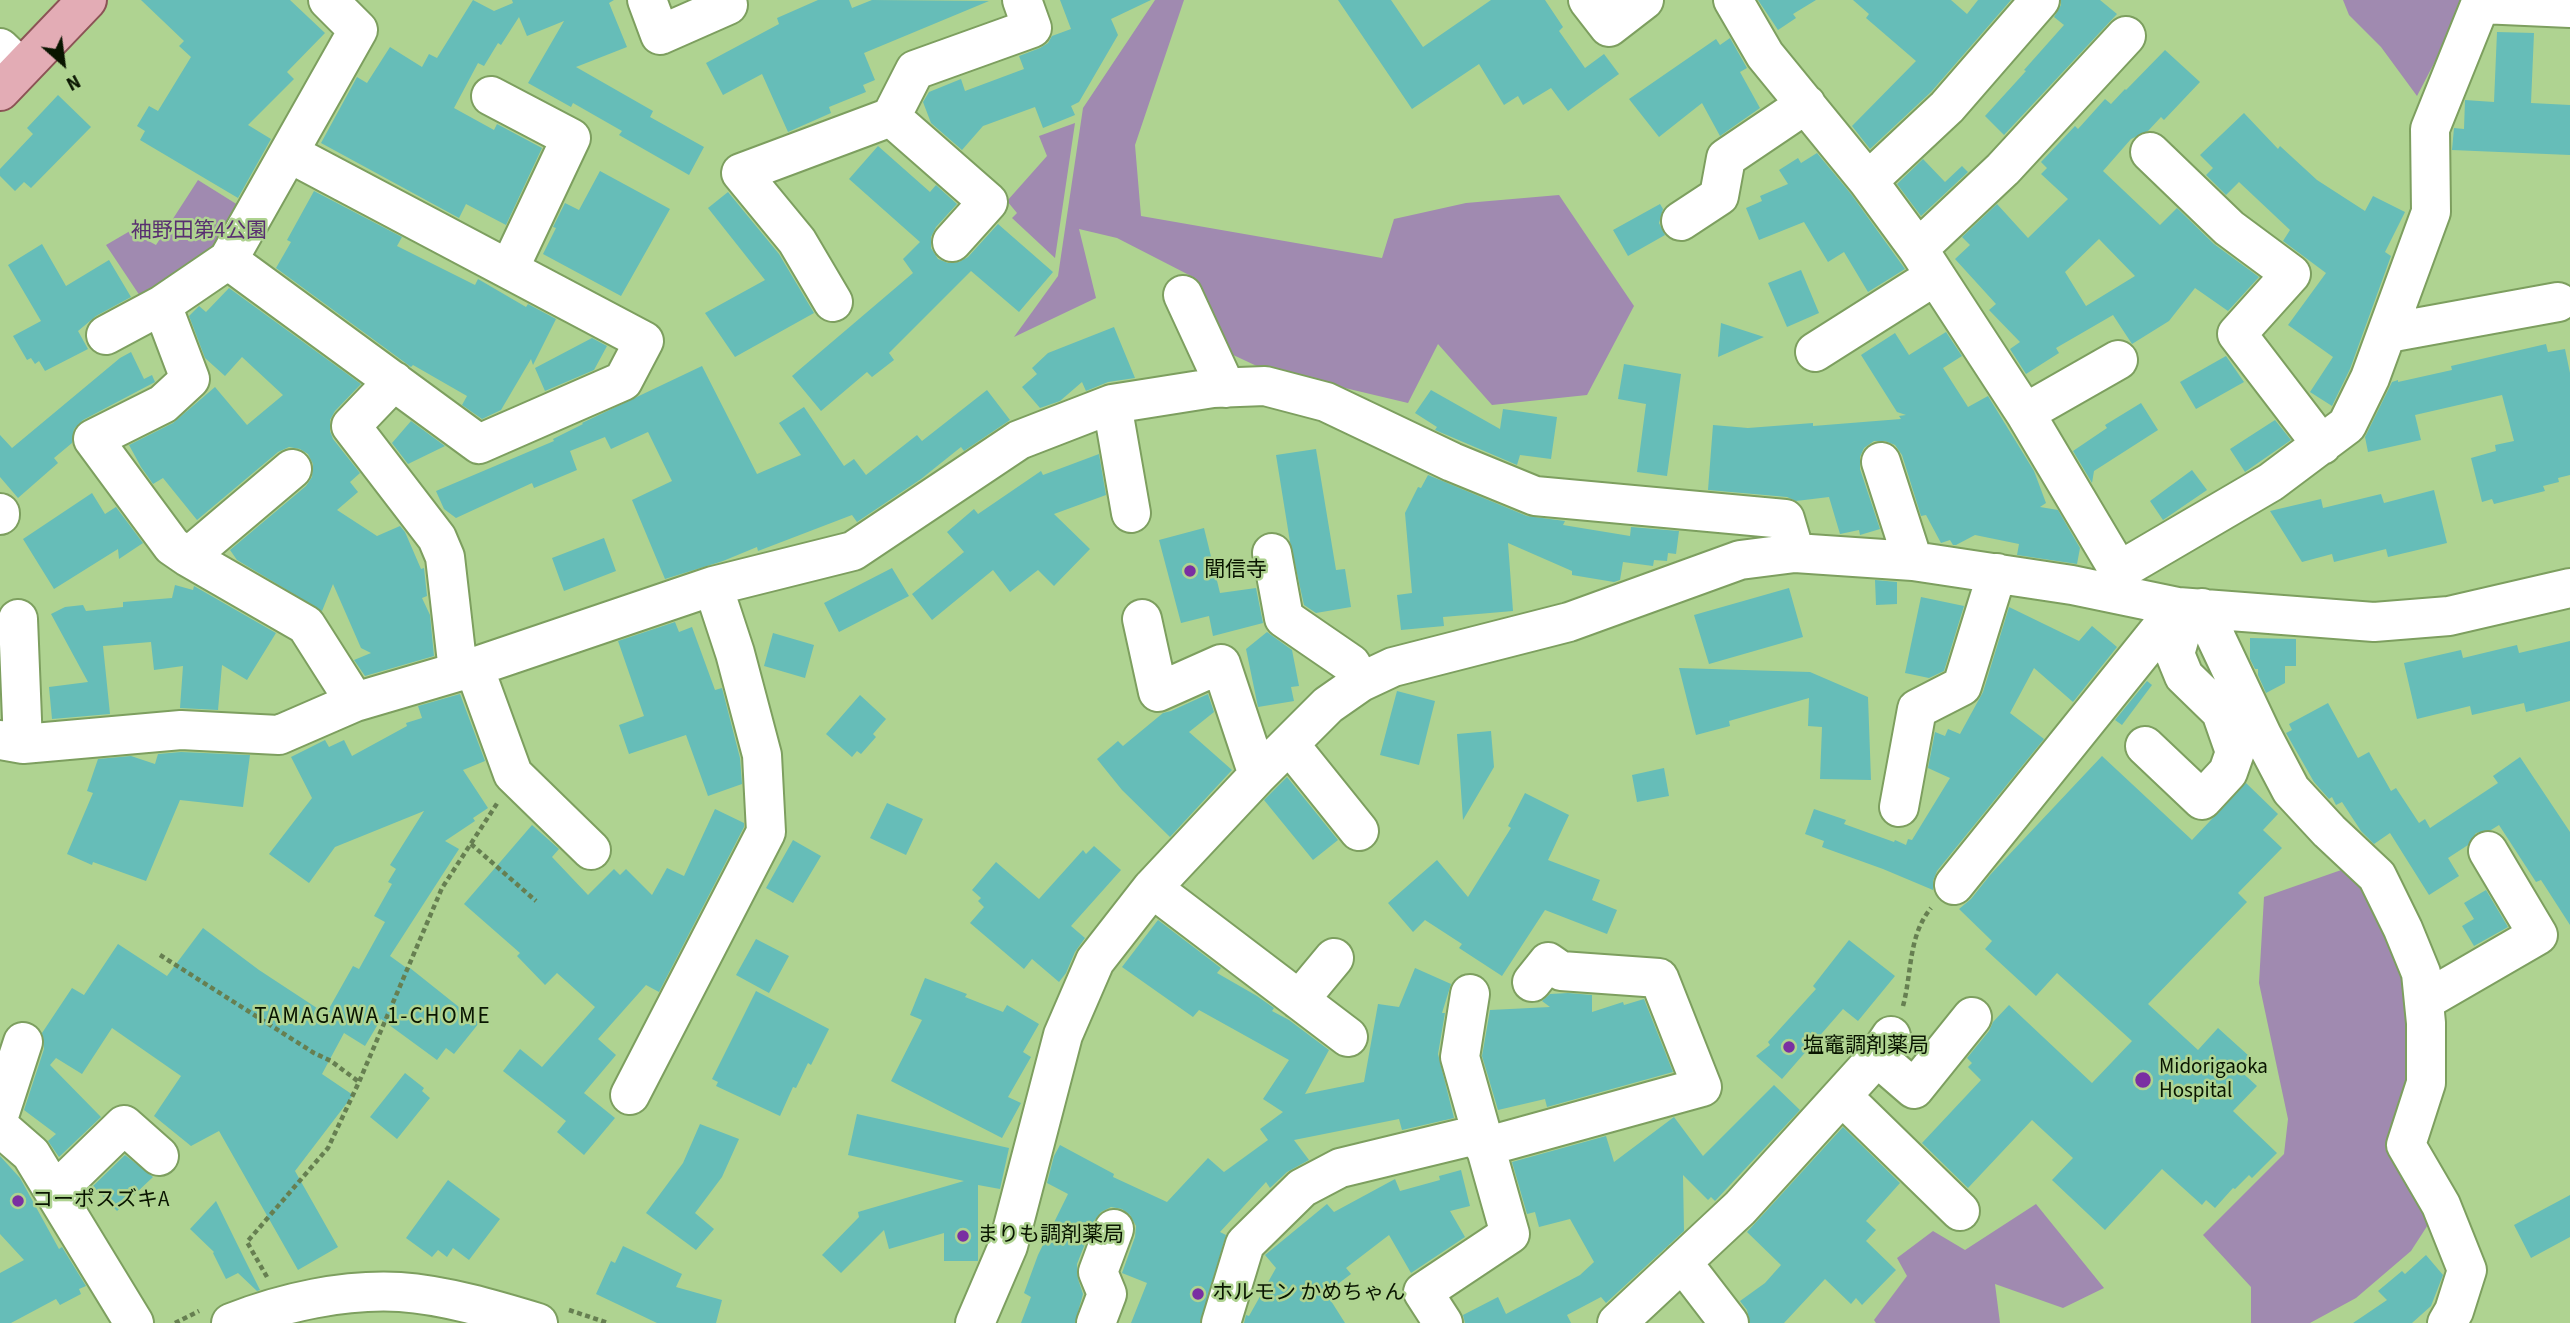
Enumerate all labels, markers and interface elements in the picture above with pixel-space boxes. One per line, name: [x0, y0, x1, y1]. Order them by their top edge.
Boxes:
north arrow: [28, 28, 98, 98]
text: N: [61, 67, 85, 97]
park label: 袖野田第4公園: [131, 219, 267, 245]
place label: 聞信寺: [1204, 558, 1267, 584]
marker: 聞信寺: [1182, 563, 1198, 579]
district label: TAMAGAWA 1-CHOME: [256, 1004, 490, 1032]
place label: 塩竈調剤薬局: [1803, 1034, 1929, 1060]
marker: 塩竈調剤薬局: [1781, 1039, 1797, 1055]
place label: Midorigaoka Hospital: [2159, 1055, 2268, 1105]
marker: Midorigaoka Hospital: [2133, 1070, 2153, 1090]
place label: コーポスズキA: [32, 1188, 169, 1214]
marker: コーポスズキA: [10, 1193, 26, 1209]
place label: まりも調剤薬局: [977, 1223, 1124, 1249]
marker: まりも調剤薬局: [955, 1228, 971, 1244]
place label: ホルモン かめちゃん: [1212, 1281, 1405, 1307]
marker: ホルモン かめちゃん: [1190, 1286, 1206, 1302]

